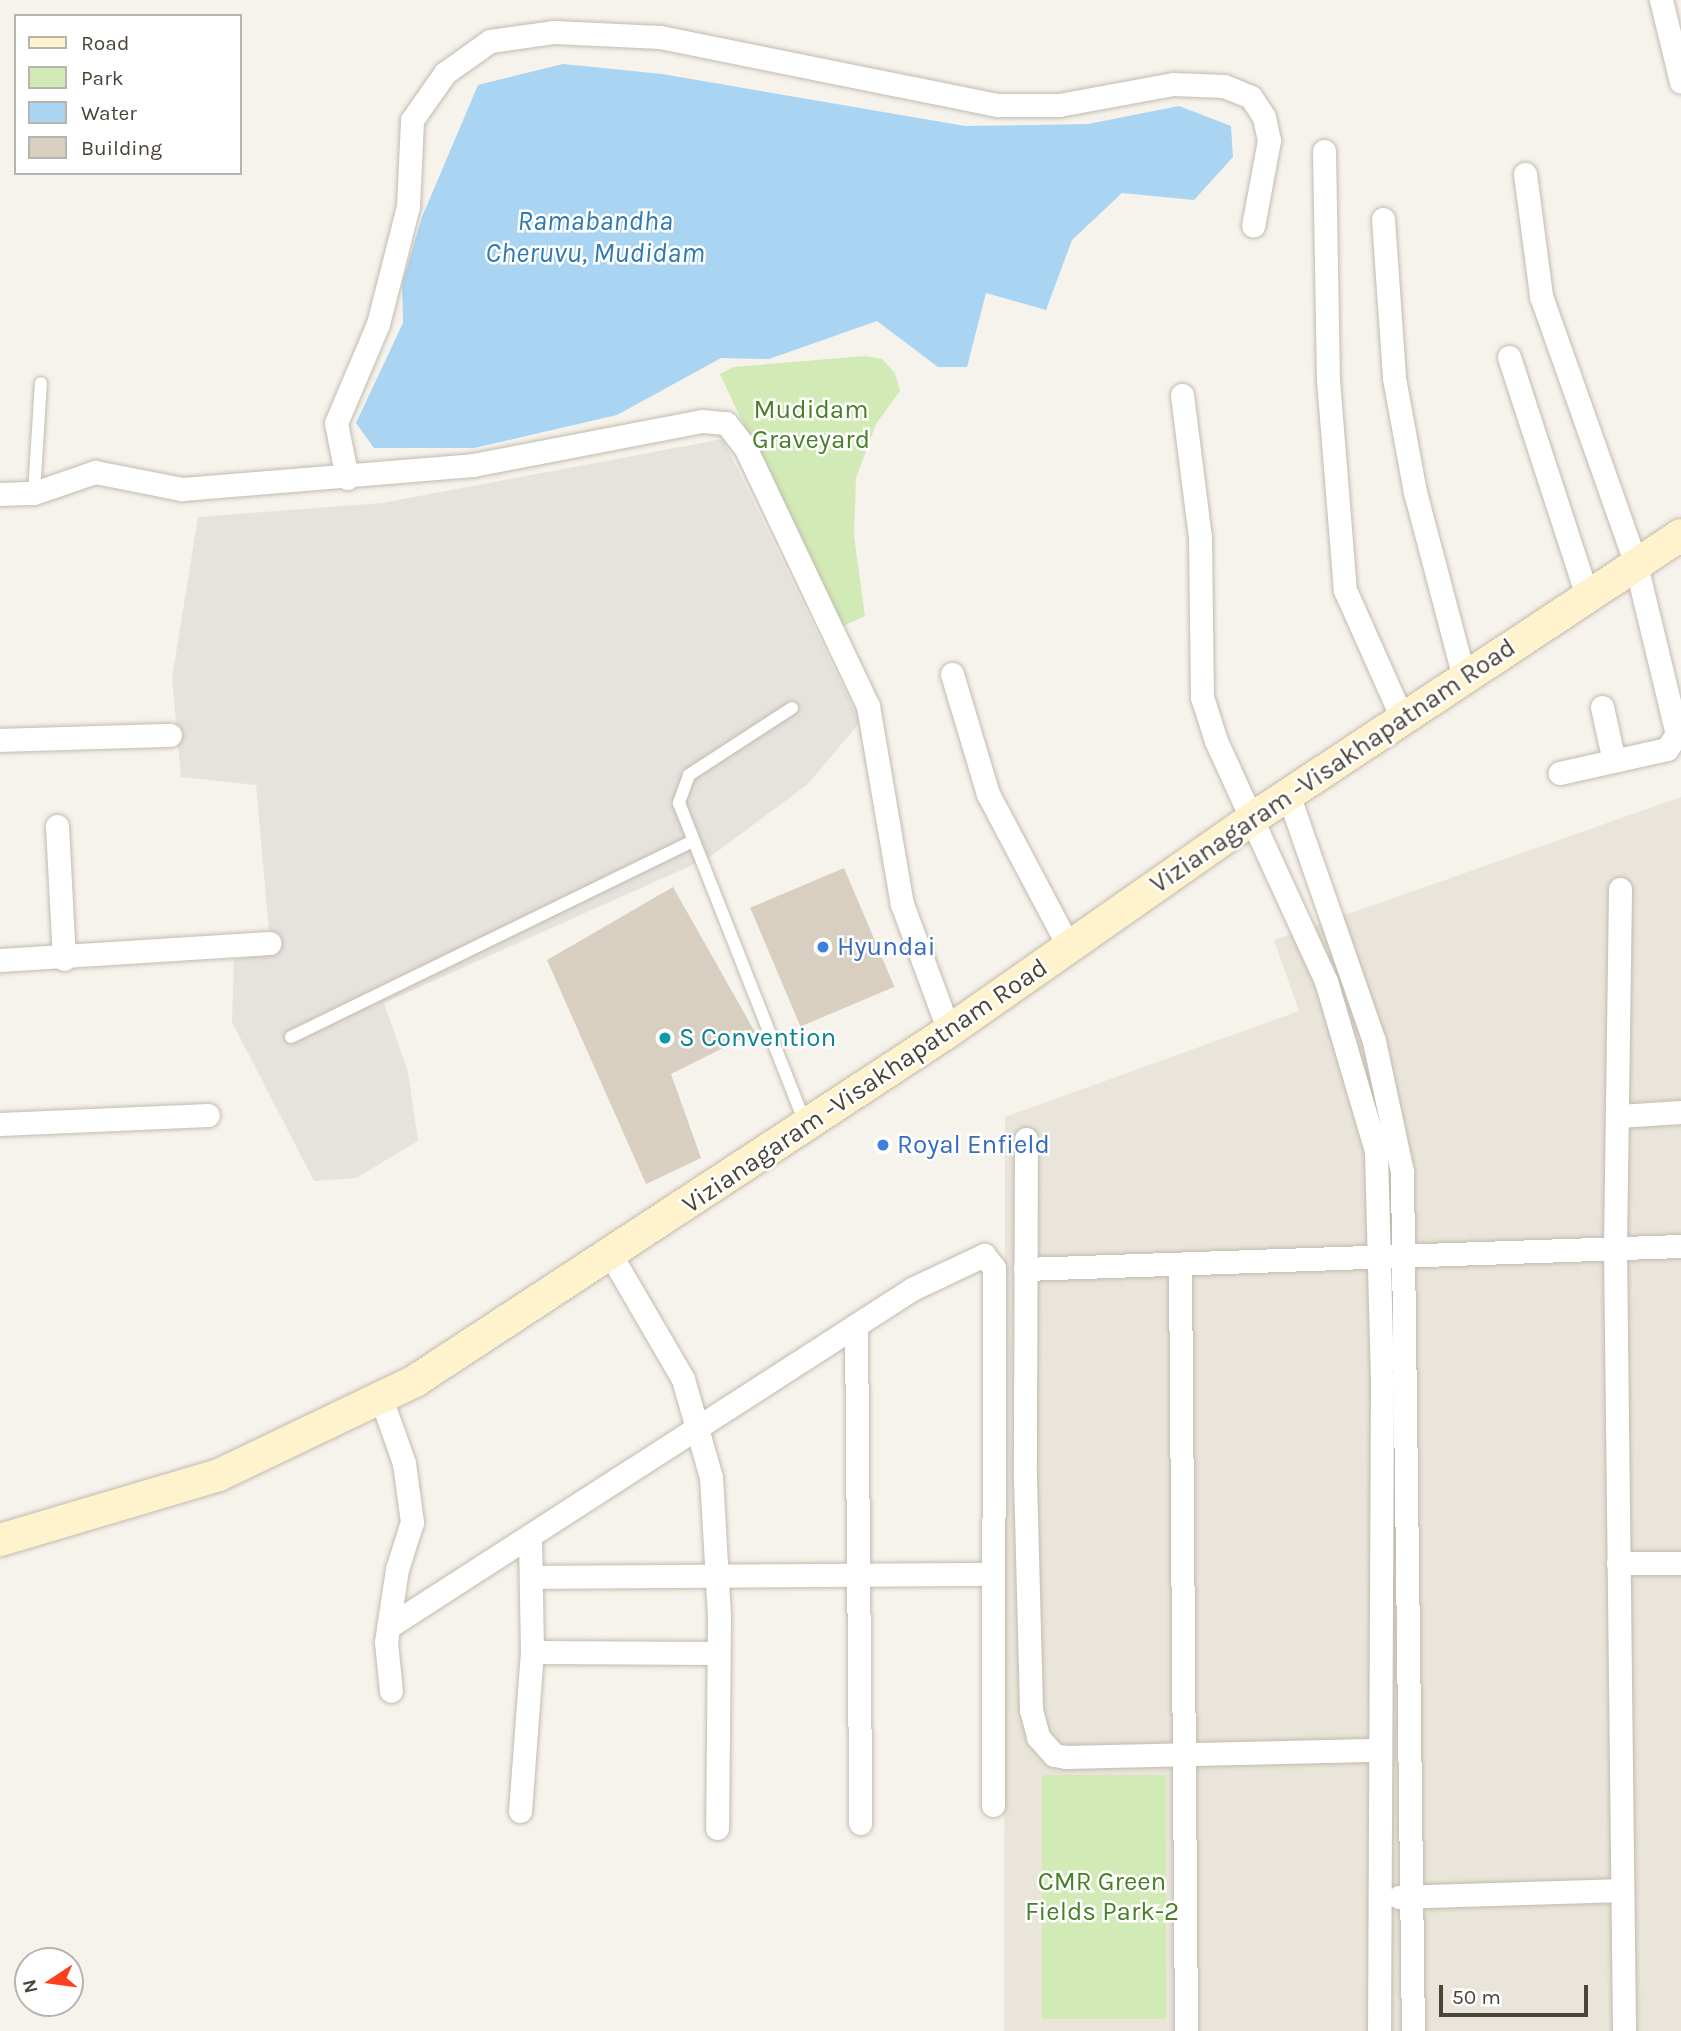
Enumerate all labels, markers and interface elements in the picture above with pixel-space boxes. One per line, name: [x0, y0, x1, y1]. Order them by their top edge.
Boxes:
legend: [14, 14, 242, 175]
text: Road: [81, 31, 129, 55]
text: Park: [81, 66, 124, 90]
text: Water: [81, 101, 137, 125]
text: Building: [81, 136, 162, 160]
water label: Ramabandha Cheruvu, Mudidam: [485, 204, 705, 270]
park label: Mudidam Graveyard: [752, 394, 870, 456]
street label: Vizianagaram -Visakhapatnam Road: [1145, 632, 1521, 900]
place label: Hyundai: [837, 931, 935, 963]
marker: Hyundai: [815, 939, 831, 955]
street label: Vizianagaram -Visakhapatnam Road: [677, 952, 1053, 1220]
place label: S Convention: [679, 1022, 836, 1054]
marker: S Convention: [657, 1030, 673, 1046]
place label: Royal Enfield: [897, 1129, 1050, 1161]
marker: Royal Enfield: [875, 1137, 891, 1153]
park label: CMR Green Fields Park-2: [1025, 1866, 1179, 1927]
north arrow: [14, 1947, 84, 2017]
scale bar: [1443, 1972, 1592, 2016]
text: N: [18, 1977, 43, 1995]
text: 50 m: [1452, 1985, 1501, 2009]

